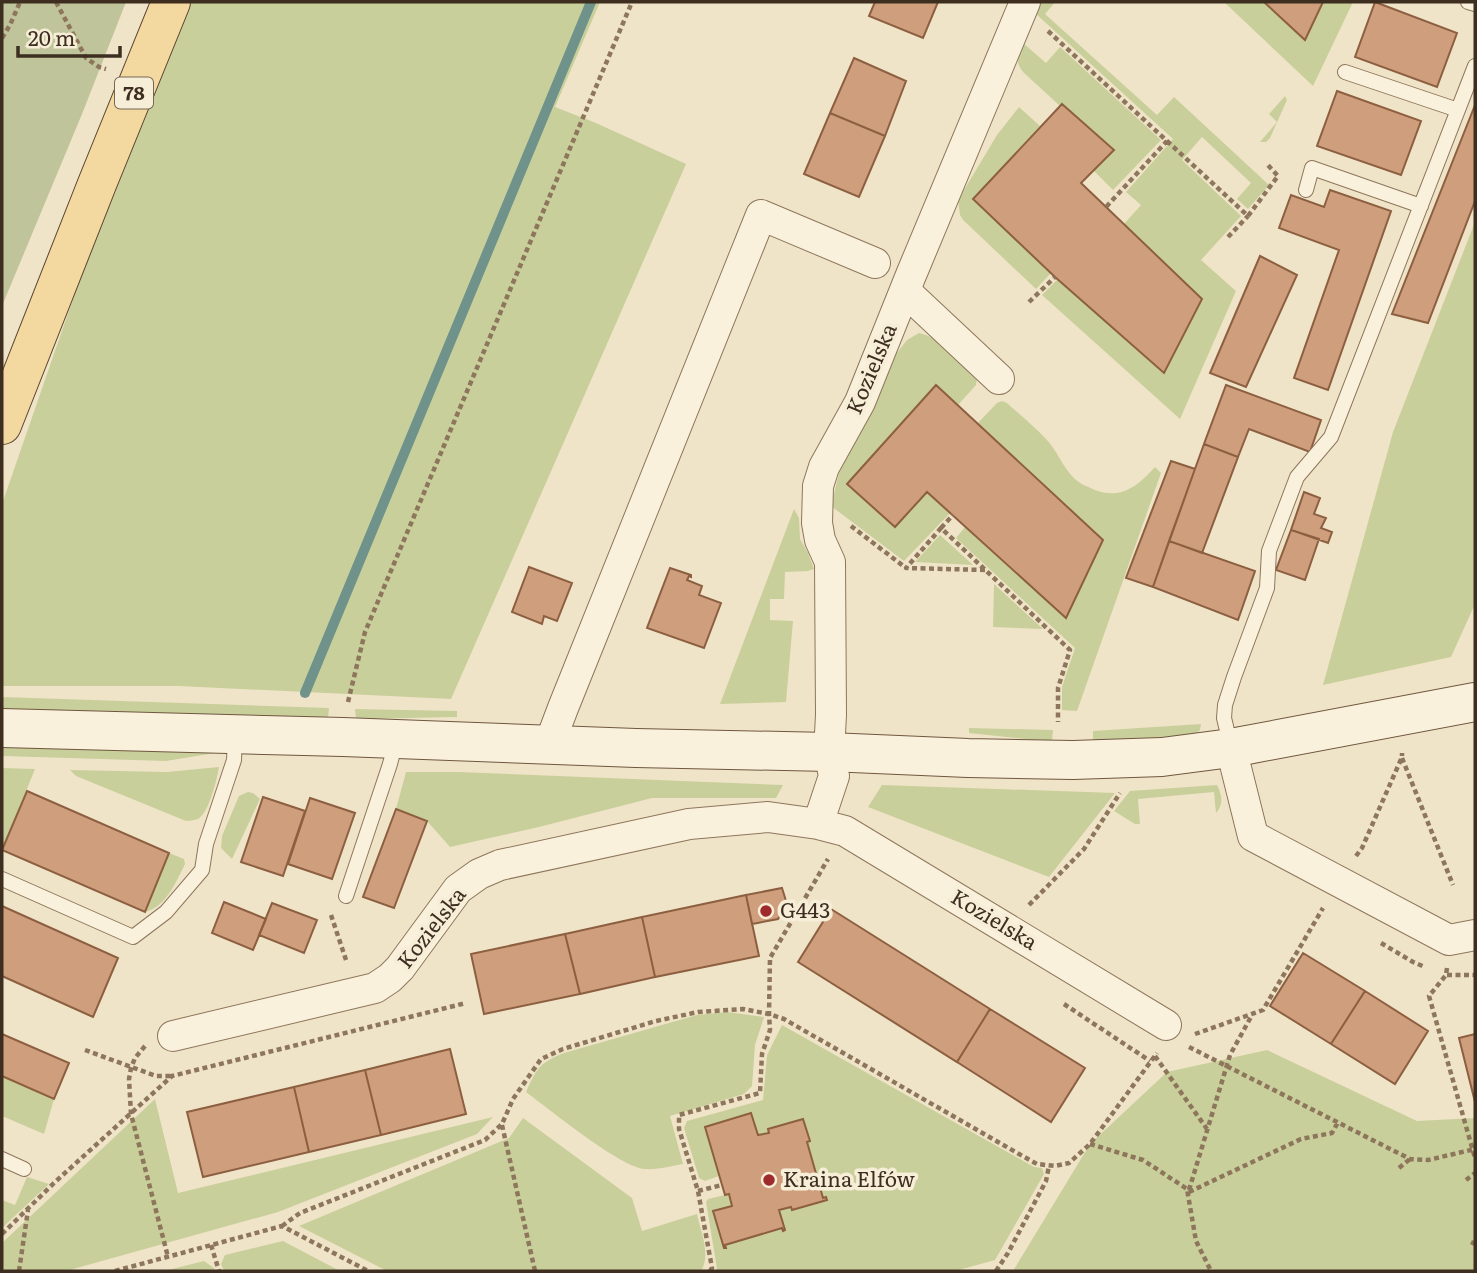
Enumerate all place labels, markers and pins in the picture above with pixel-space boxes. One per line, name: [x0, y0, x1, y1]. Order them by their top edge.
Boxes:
place label: G443: [780, 893, 830, 924]
marker: G443: [758, 903, 774, 919]
place label: Kraina Elfów: [783, 1162, 915, 1193]
marker: Kraina Elfów: [761, 1172, 777, 1188]

